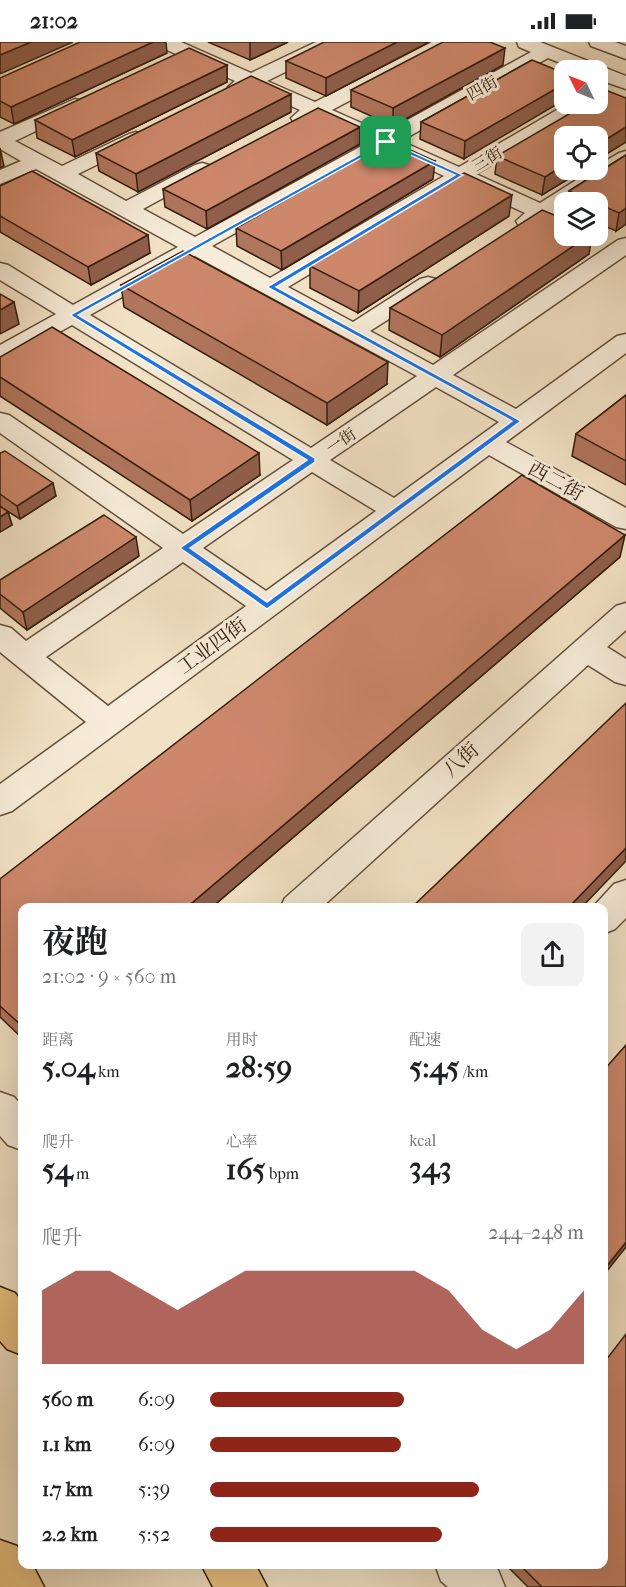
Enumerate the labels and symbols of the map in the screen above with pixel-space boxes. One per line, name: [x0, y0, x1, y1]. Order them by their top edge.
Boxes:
north arrow: [554, 60, 608, 114]
street label: 四街: [463, 72, 501, 104]
pin: [360, 116, 411, 167]
street label: 三街: [468, 143, 506, 175]
street label: 一街: [322, 424, 360, 458]
street label: 西二街: [524, 456, 588, 506]
street label: 工业四街: [173, 613, 251, 679]
street label: 八街: [438, 738, 484, 782]

